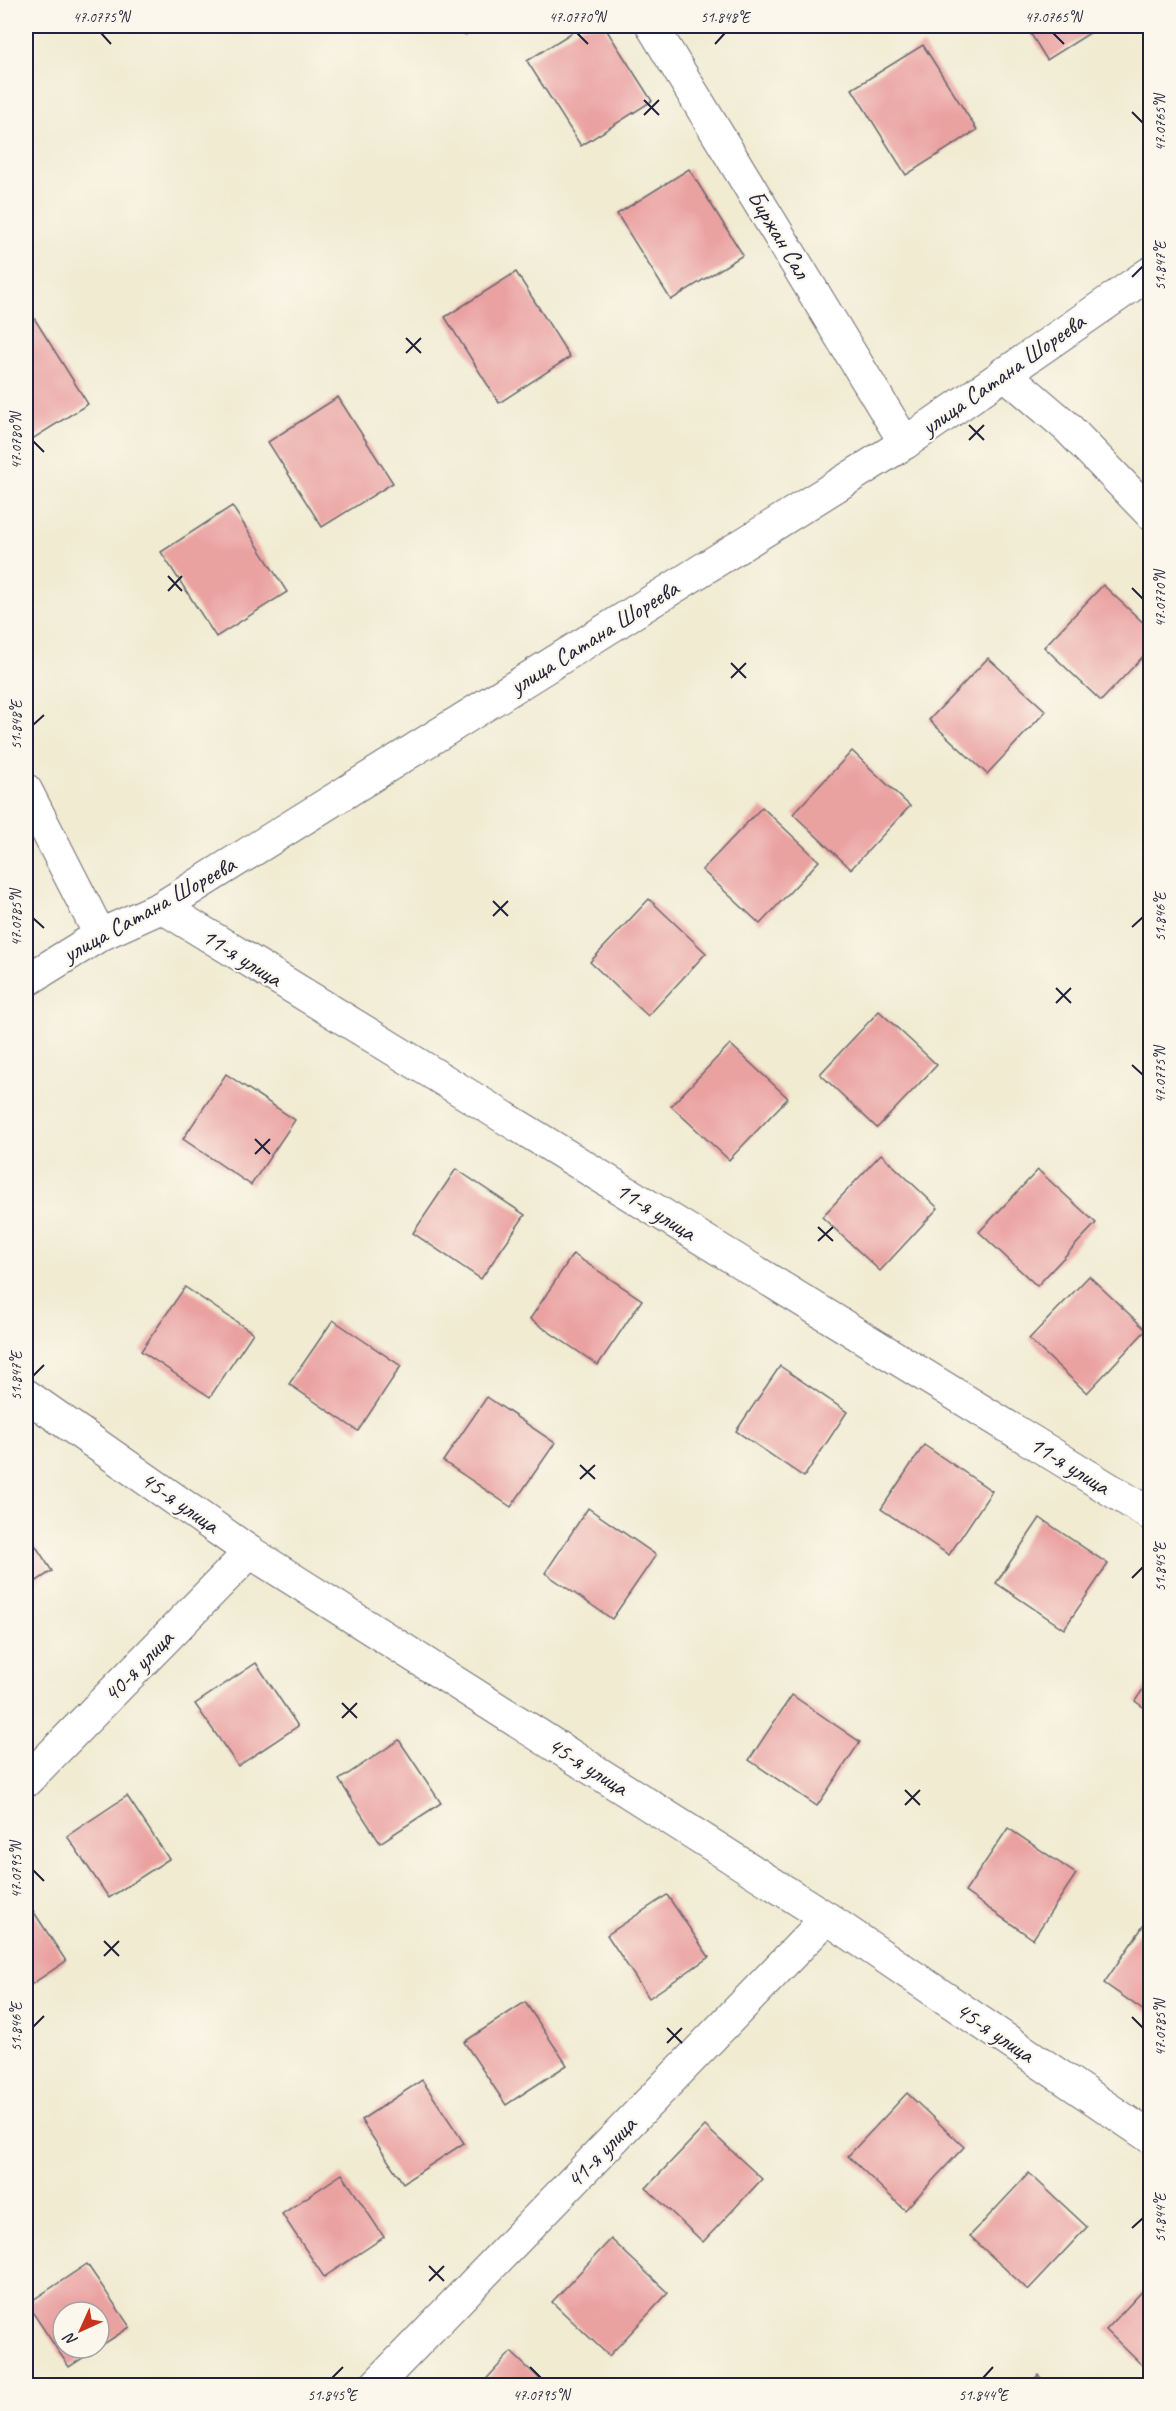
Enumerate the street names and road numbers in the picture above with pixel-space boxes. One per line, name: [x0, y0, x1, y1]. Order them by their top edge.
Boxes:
street label: Биржан Сал: [741, 184, 818, 285]
street label: улица Сатана Шореева: [914, 306, 1092, 443]
street label: улица Сатана Шореева: [503, 572, 685, 702]
street label: улица Сатана Шореева: [56, 848, 242, 970]
street label: 11-я улица: [196, 921, 289, 994]
street label: 11-я улица: [610, 1175, 703, 1248]
street label: 11-я улица: [1024, 1429, 1117, 1502]
street label: 45-я улица: [135, 1464, 226, 1541]
street label: 40-я улица: [96, 1623, 181, 1708]
street label: 45-я улица: [542, 1730, 635, 1803]
street label: 45-я улица: [950, 1995, 1041, 2070]
street label: 41-я улица: [559, 2109, 644, 2194]

